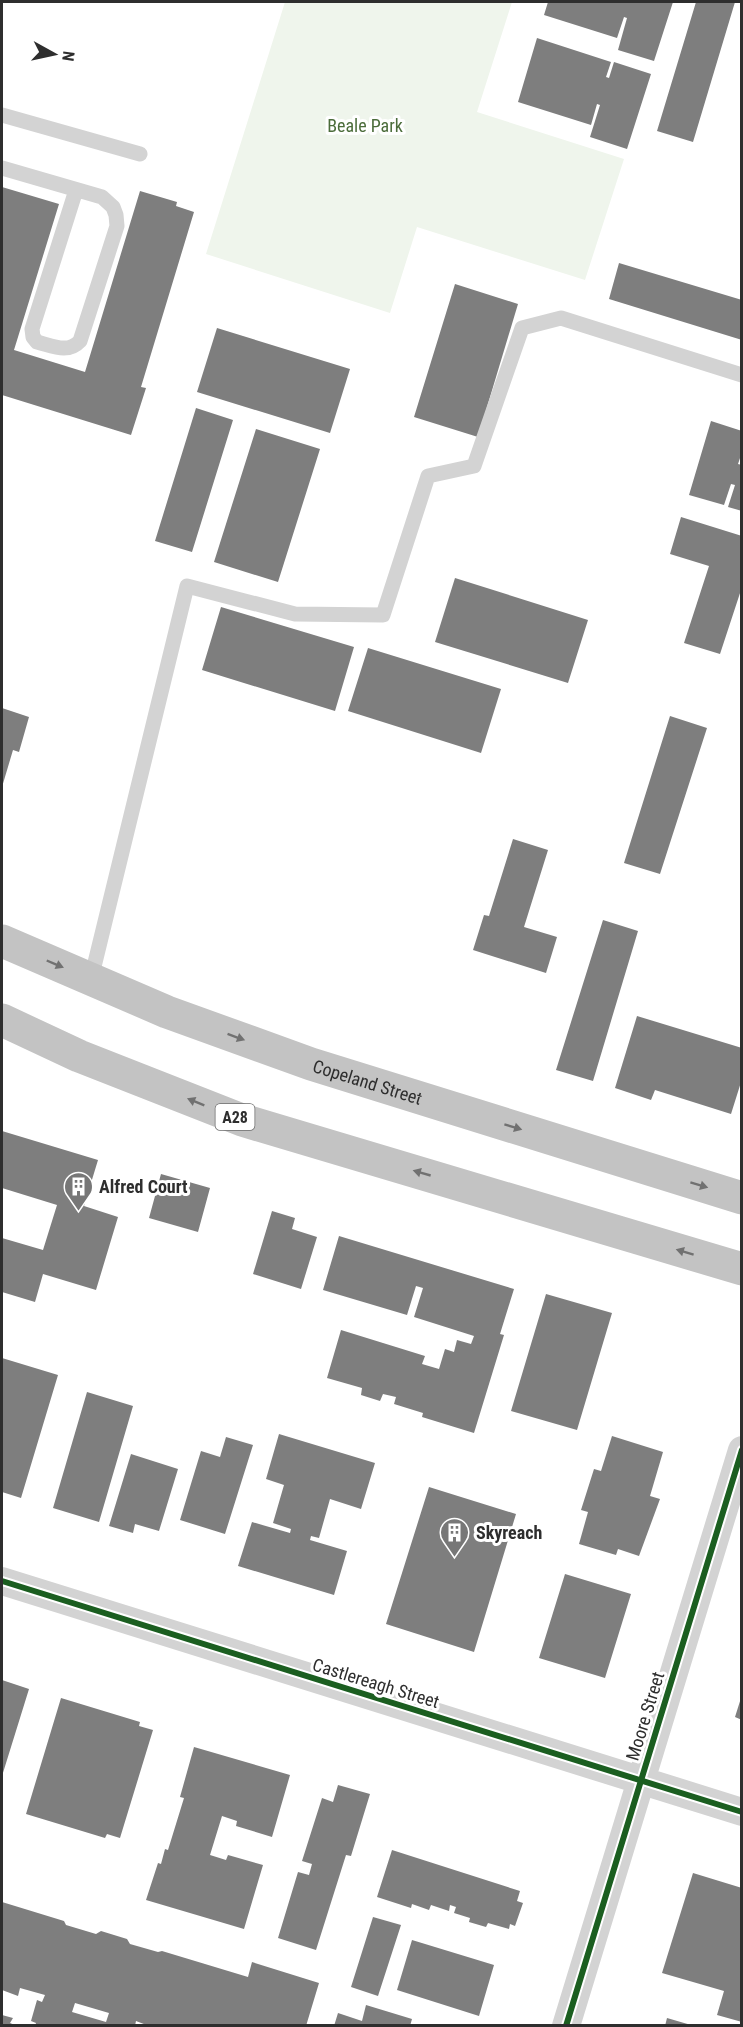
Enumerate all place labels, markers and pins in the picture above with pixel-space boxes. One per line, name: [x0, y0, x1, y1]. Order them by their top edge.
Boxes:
building icon: Alfred Court: [62, 1170, 94, 1212]
place label: Alfred Court: [99, 1176, 188, 1197]
building icon: Skyreach: [439, 1516, 471, 1558]
place label: Skyreach: [476, 1522, 542, 1543]

